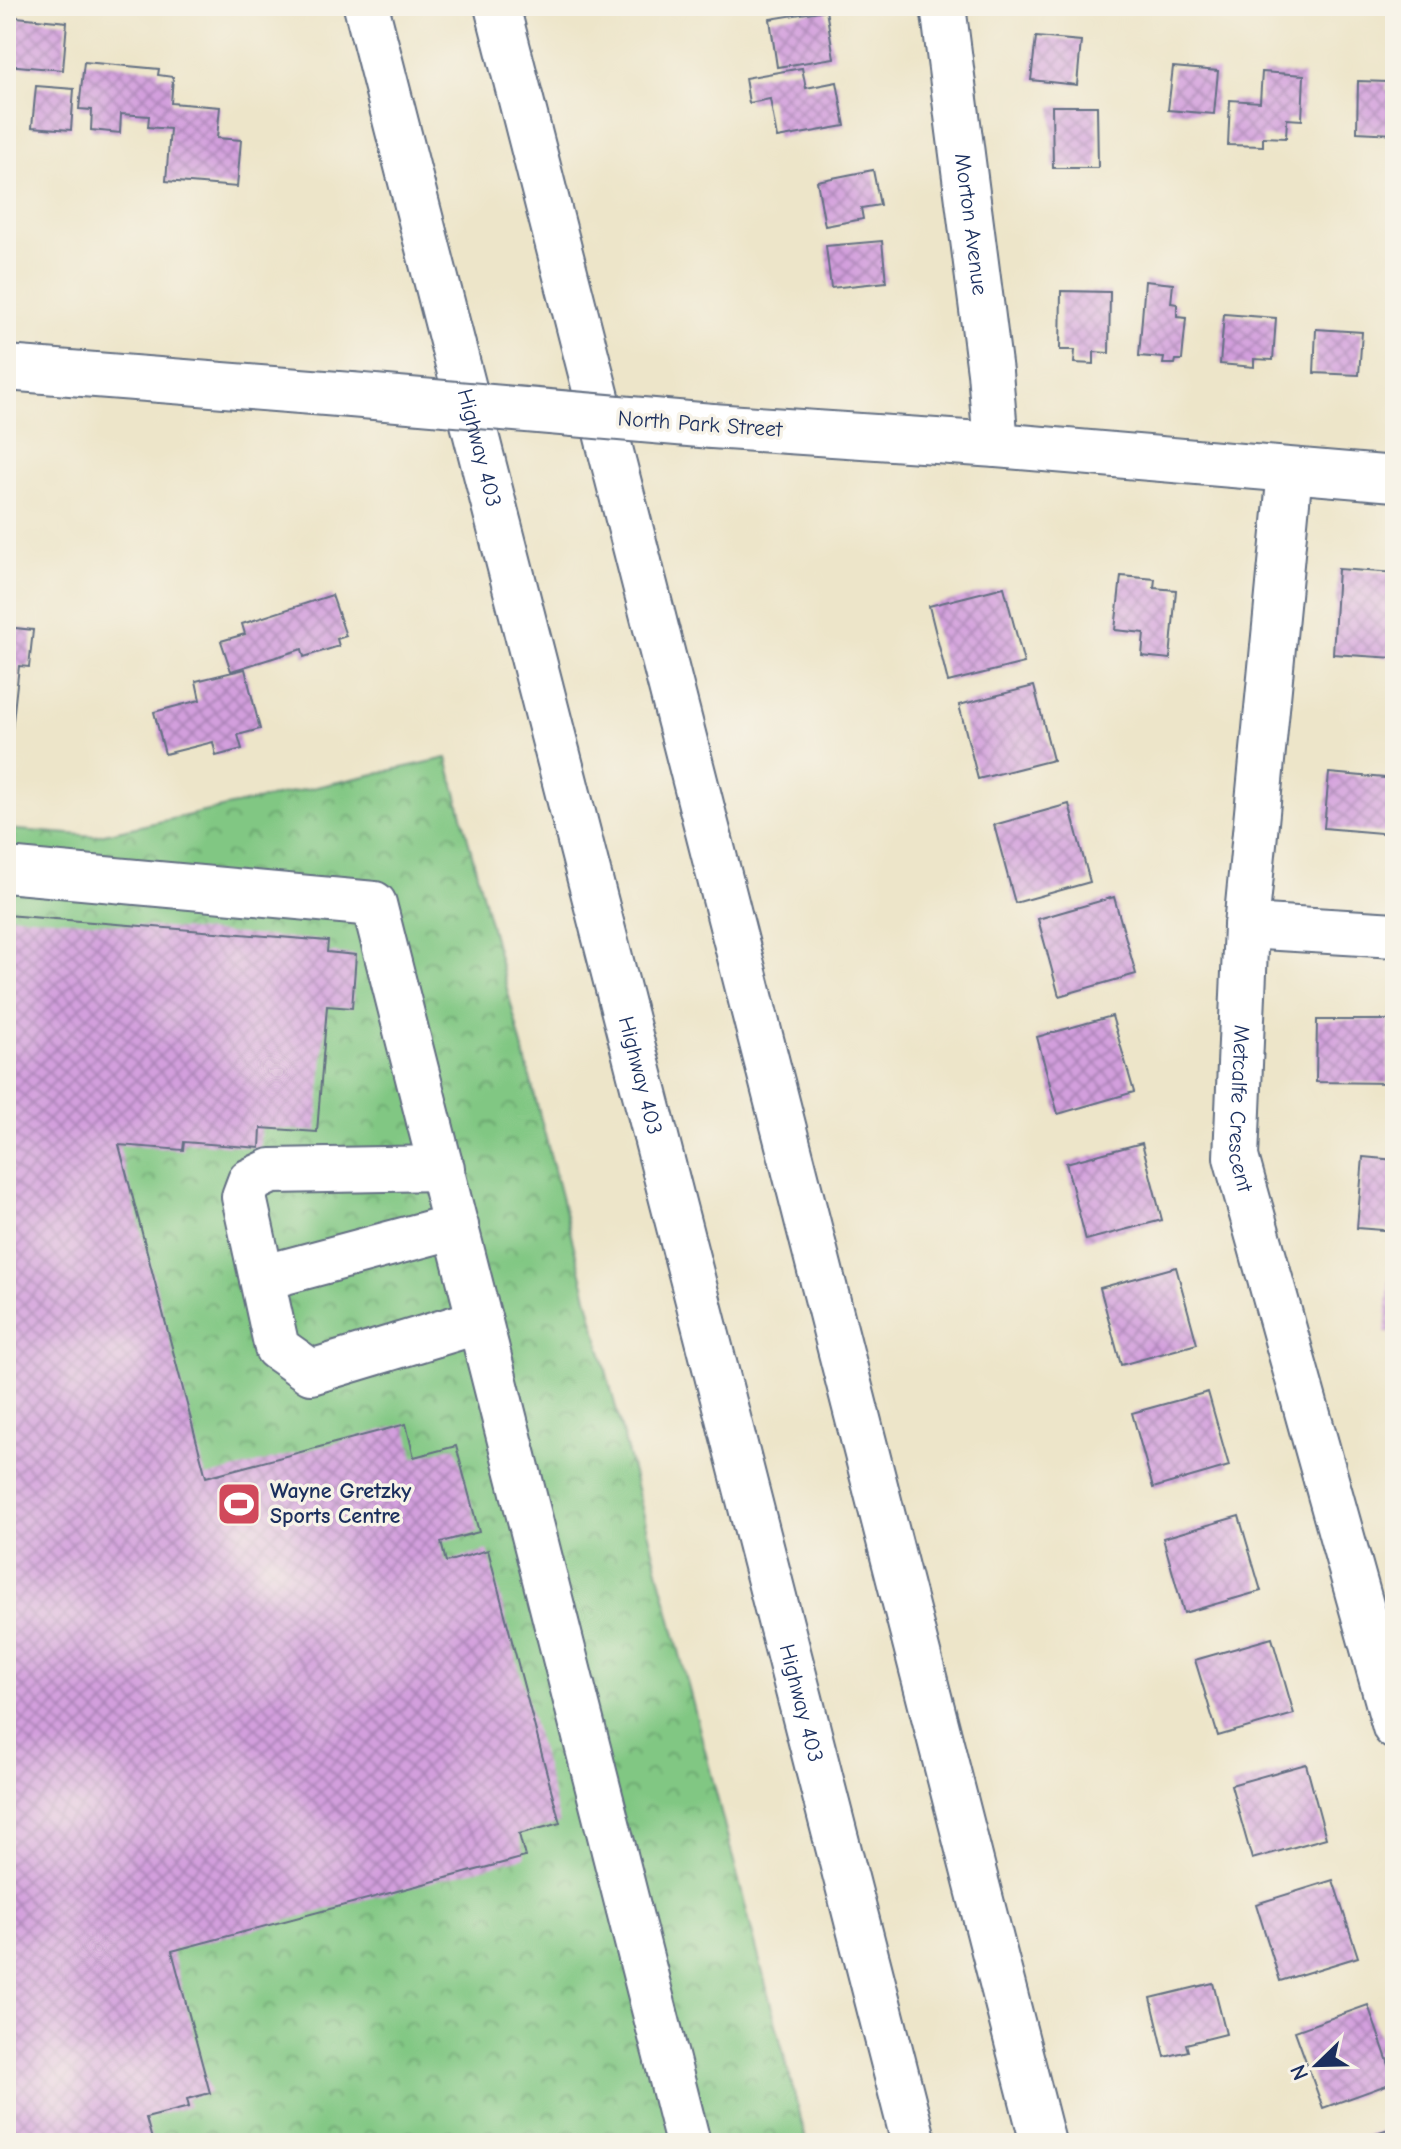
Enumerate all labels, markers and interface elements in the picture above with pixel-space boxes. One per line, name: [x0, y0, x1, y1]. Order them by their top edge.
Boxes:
street label: Morton Avenue: [949, 152, 993, 297]
street label: Highway 403: [452, 386, 507, 509]
street label: North Park Street: [617, 405, 784, 443]
street label: Highway 403: [613, 1014, 668, 1137]
street label: Metcalfe Crescent: [1222, 1024, 1258, 1196]
place label: Wayne Gretzky Sports Centre: [270, 1478, 412, 1529]
sports icon: Wayne Gretzky Sports Centre: [215, 1480, 263, 1528]
street label: Highway 403: [774, 1641, 829, 1765]
north arrow: [1277, 2025, 1357, 2105]
text: N: [1285, 2061, 1314, 2084]

